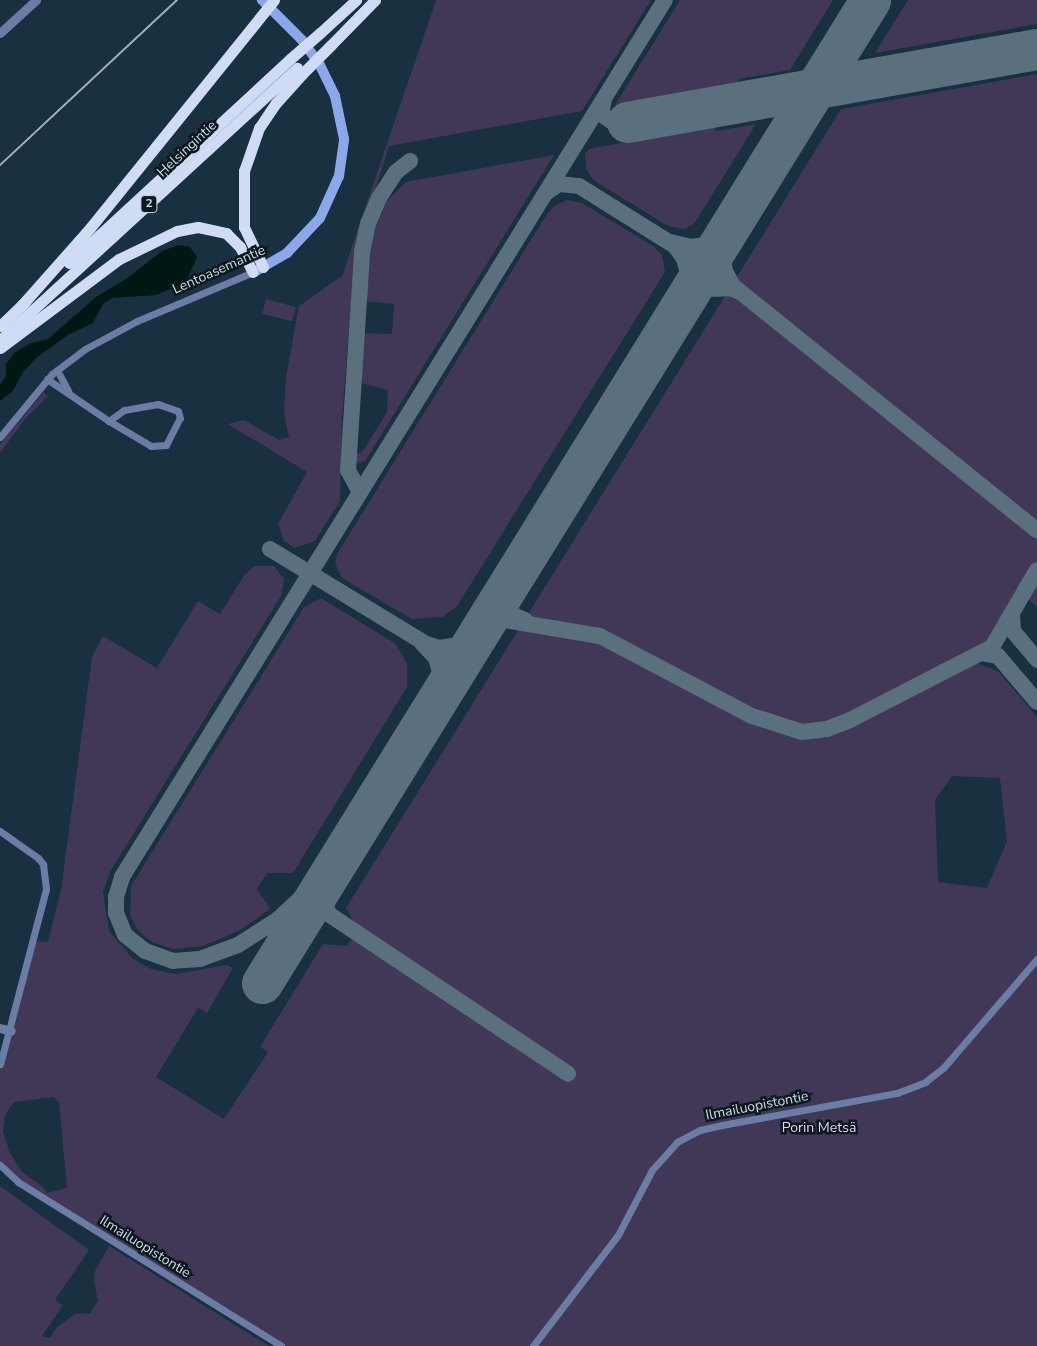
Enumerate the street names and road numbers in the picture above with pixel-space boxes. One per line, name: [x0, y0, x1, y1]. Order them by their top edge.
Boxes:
street label: Helsingintie: [154, 117, 220, 181]
road number: 2: [140, 194, 158, 213]
street label: Lentoasemantie: [170, 242, 268, 298]
street label: Ilmailuopistontie: [704, 1088, 810, 1124]
street label: Ilmailuopistontie: [96, 1212, 194, 1282]

